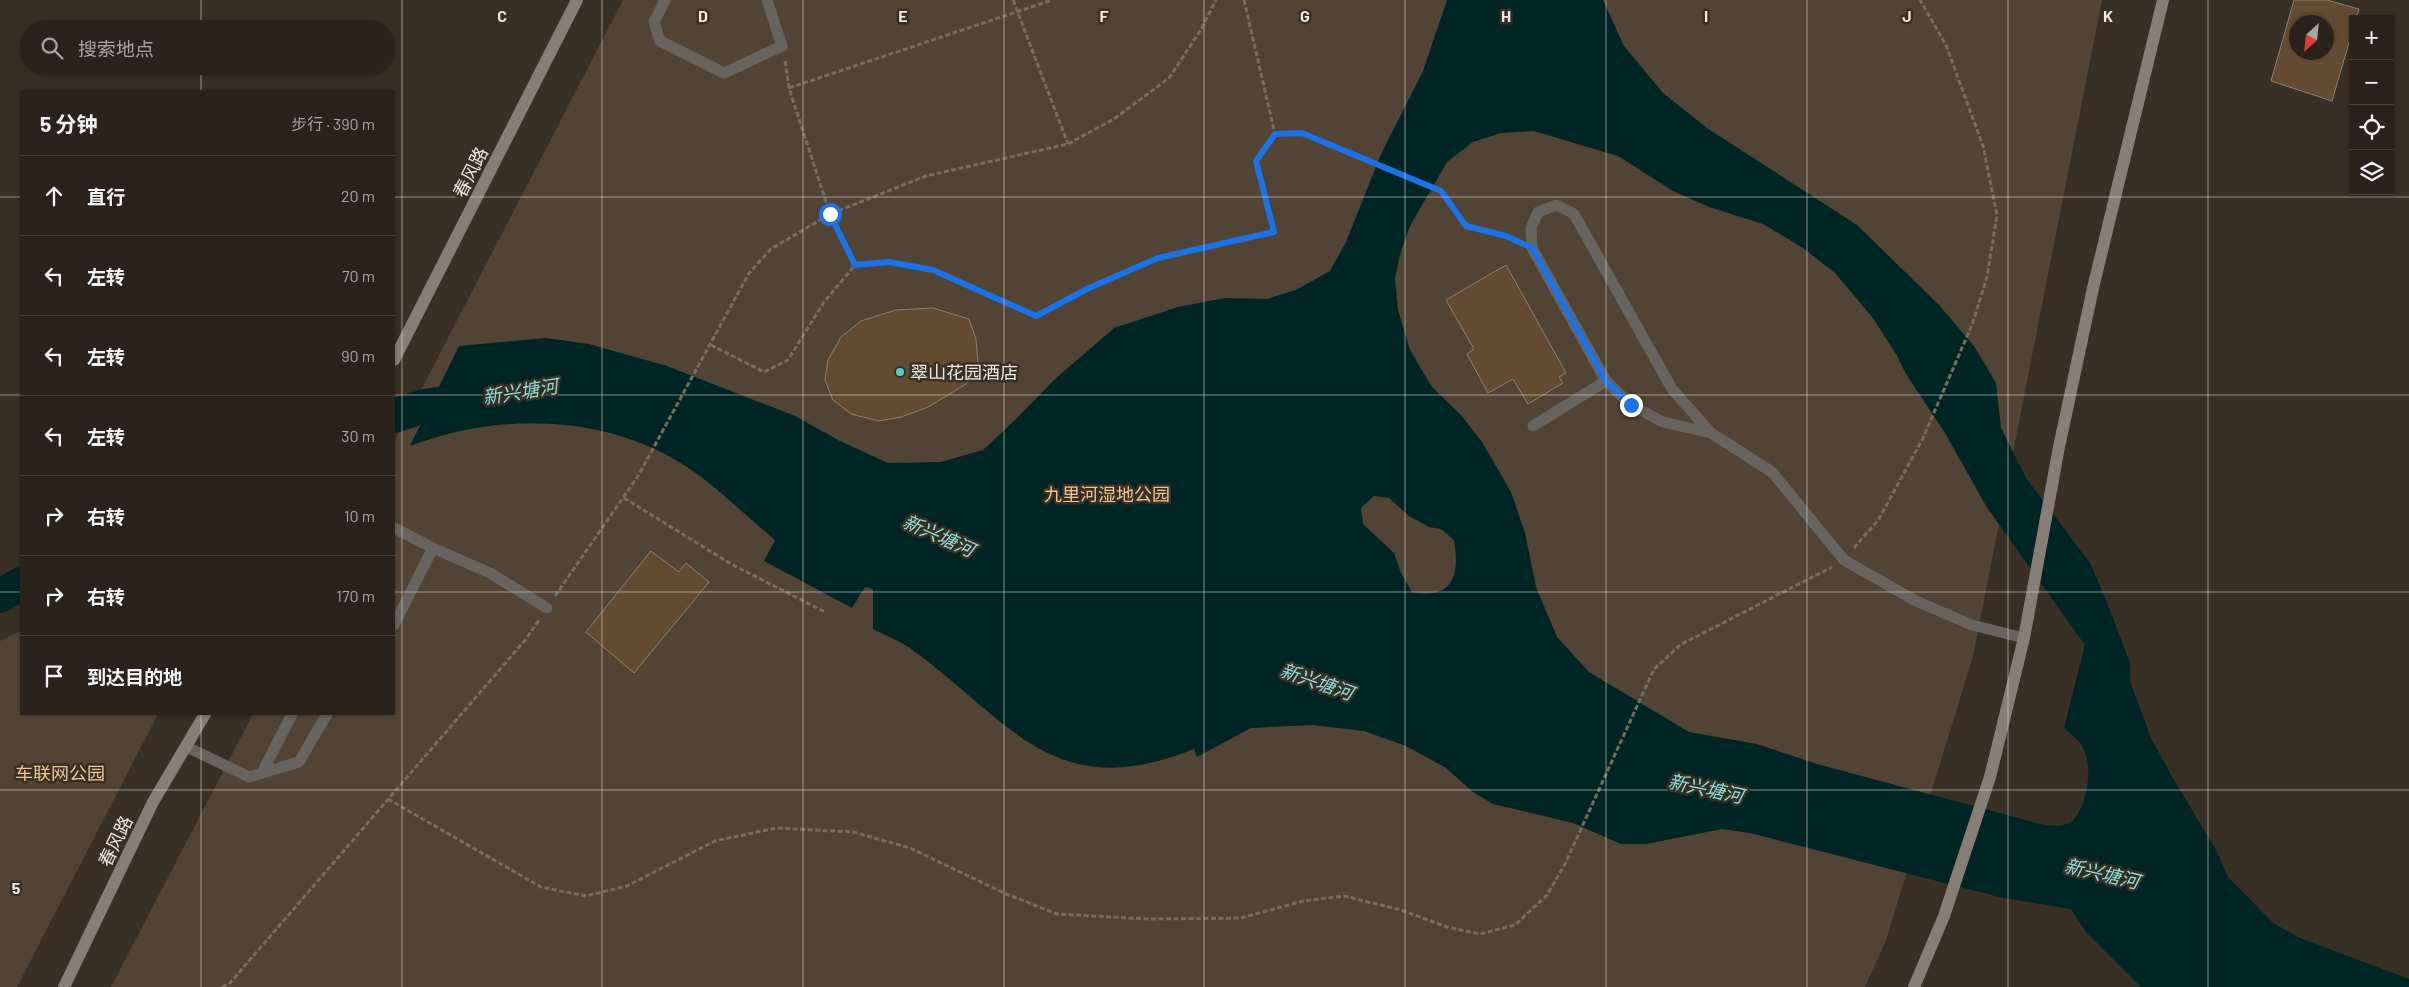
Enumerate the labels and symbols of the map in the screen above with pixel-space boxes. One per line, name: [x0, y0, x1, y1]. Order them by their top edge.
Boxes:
text: C: [497, 6, 507, 25]
text: D: [698, 6, 708, 25]
text: E: [898, 6, 908, 25]
text: F: [1100, 6, 1109, 25]
text: G: [1300, 6, 1310, 25]
text: H: [1501, 6, 1511, 25]
text: I: [1704, 6, 1708, 25]
text: J: [1902, 6, 1912, 25]
text: K: [2103, 6, 2113, 25]
north arrow: [2289, 15, 2334, 60]
street label: 春风路: [448, 143, 492, 201]
route start: [819, 203, 842, 226]
place label: 翠山花园酒店: [910, 361, 1018, 383]
marker: 翠山花园酒店: [894, 366, 906, 378]
water label: 新兴塘河: [481, 373, 563, 408]
route end: [1620, 394, 1643, 417]
park label: 九里河湿地公园: [1044, 483, 1170, 505]
water label: 新兴塘河: [900, 509, 982, 563]
water label: 新兴塘河: [1277, 658, 1360, 706]
park label: 车联网公园: [15, 762, 105, 784]
water label: 新兴塘河: [1666, 769, 1749, 808]
street label: 春风路: [93, 812, 137, 870]
water label: 新兴塘河: [2062, 853, 2146, 894]
text: 5: [12, 878, 21, 897]

